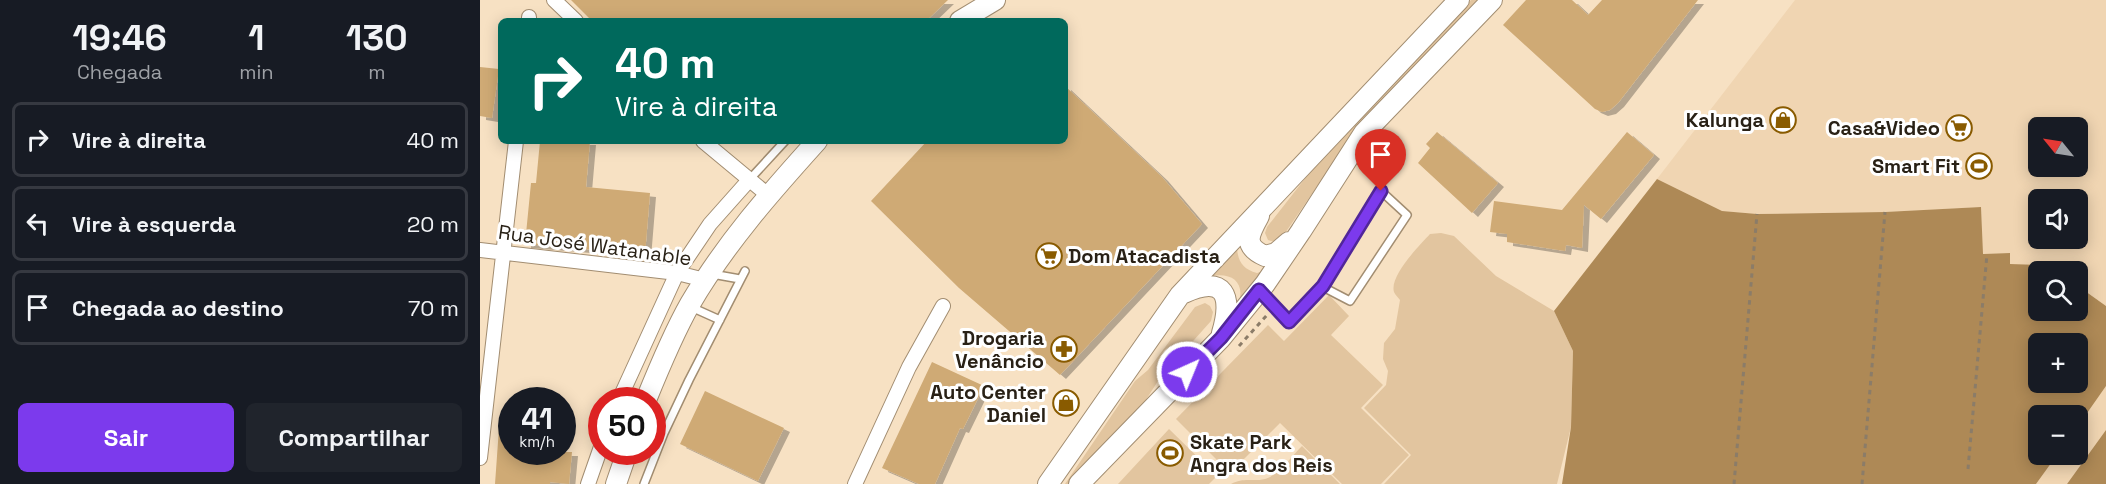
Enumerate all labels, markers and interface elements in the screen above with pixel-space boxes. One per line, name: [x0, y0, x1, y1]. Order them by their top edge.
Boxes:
text: 19:46: [72, 15, 167, 61]
text: 1: [248, 15, 265, 61]
text: 130: [346, 15, 408, 61]
text: 40 m: [615, 37, 715, 90]
icon: right: [516, 42, 594, 120]
text: Chegada: [77, 59, 162, 85]
text: min: [239, 59, 274, 85]
text: m: [368, 59, 385, 85]
text: Vire à direita: [615, 89, 778, 124]
shop icon: Kalunga: [1768, 105, 1798, 135]
place label: Kalunga: [1686, 107, 1764, 133]
supermarket icon: Casa&Video: [1944, 113, 1974, 143]
place label: Casa&Video: [1828, 115, 1940, 141]
north arrow: [2028, 117, 2088, 177]
map controls: [2028, 117, 2088, 465]
icon: right: [21, 123, 54, 156]
text: Vire à direita: [72, 126, 206, 154]
text: 40 m: [407, 126, 459, 154]
pin: [1355, 129, 1406, 191]
icon: arrive: [1364, 138, 1397, 171]
sports icon: Smart Fit: [1964, 151, 1994, 181]
place label: Smart Fit: [1872, 153, 1960, 179]
button: sound: [2028, 189, 2088, 249]
icon: left: [21, 207, 54, 240]
text: Vire à esquerda: [72, 210, 236, 238]
text: 20 m: [407, 210, 459, 238]
street label: Rua José Watanable: [497, 219, 693, 271]
supermarket icon: Dom Atacadista: [1034, 241, 1064, 271]
place label: Dom Atacadista: [1068, 243, 1221, 269]
button: search: [2028, 261, 2088, 321]
icon: arrive: [21, 291, 54, 324]
text: Chegada ao destino: [72, 294, 284, 322]
text: 70 m: [408, 294, 459, 322]
place label: Drogaria Venâncio: [955, 325, 1044, 374]
button: +: [2028, 333, 2088, 393]
pharmacy icon: Drogaria Venâncio: [1049, 334, 1079, 364]
position arrow: [1155, 340, 1219, 404]
place label: Auto Center Daniel: [930, 379, 1046, 428]
speed limit sign: 50: [588, 387, 666, 465]
shop icon: Auto Center Daniel: [1051, 388, 1081, 418]
text: 41: [521, 399, 553, 438]
button: Sair: [18, 403, 234, 472]
button: Compartilhar: [246, 403, 462, 472]
button: −: [2028, 405, 2088, 465]
place label: Skate Park Angra dos Reis: [1190, 429, 1333, 478]
text: km/h: [519, 432, 555, 451]
sports icon: Skate Park Angra dos Reis: [1155, 438, 1185, 468]

